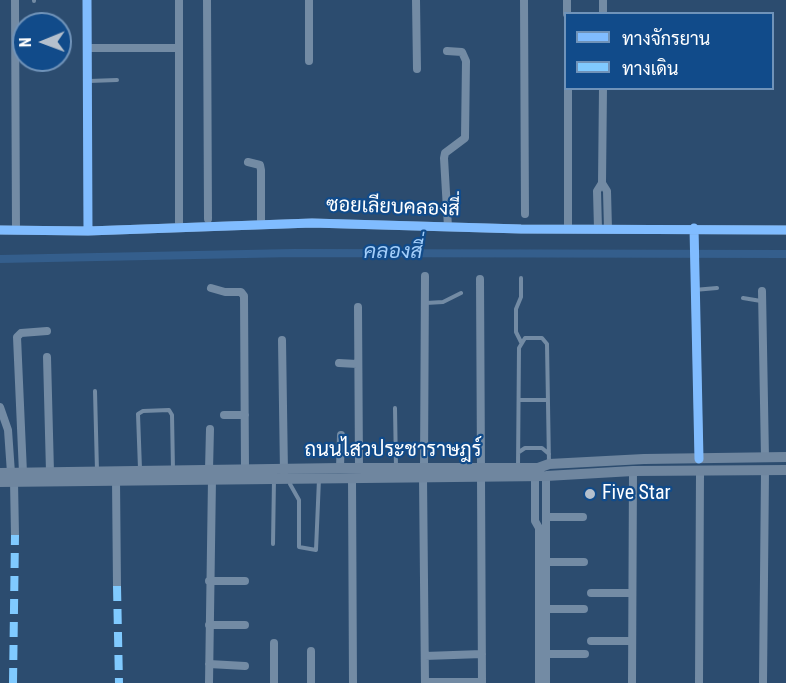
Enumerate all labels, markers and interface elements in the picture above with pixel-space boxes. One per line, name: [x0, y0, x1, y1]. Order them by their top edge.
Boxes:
north arrow: [12, 12, 72, 72]
legend: [564, 12, 774, 90]
text: ทางจักรยาน: [622, 28, 710, 49]
text: N: [16, 37, 35, 47]
text: ทางเดิน: [622, 58, 678, 79]
street label: ซอยเลียบคลองสี่: [326, 194, 460, 222]
water label: คลองสี่: [364, 240, 422, 266]
street label: ถนนไสวประชาราษฎร์: [305, 439, 481, 463]
place label: Five Star: [602, 482, 671, 506]
marker: Five Star: [583, 487, 597, 501]

